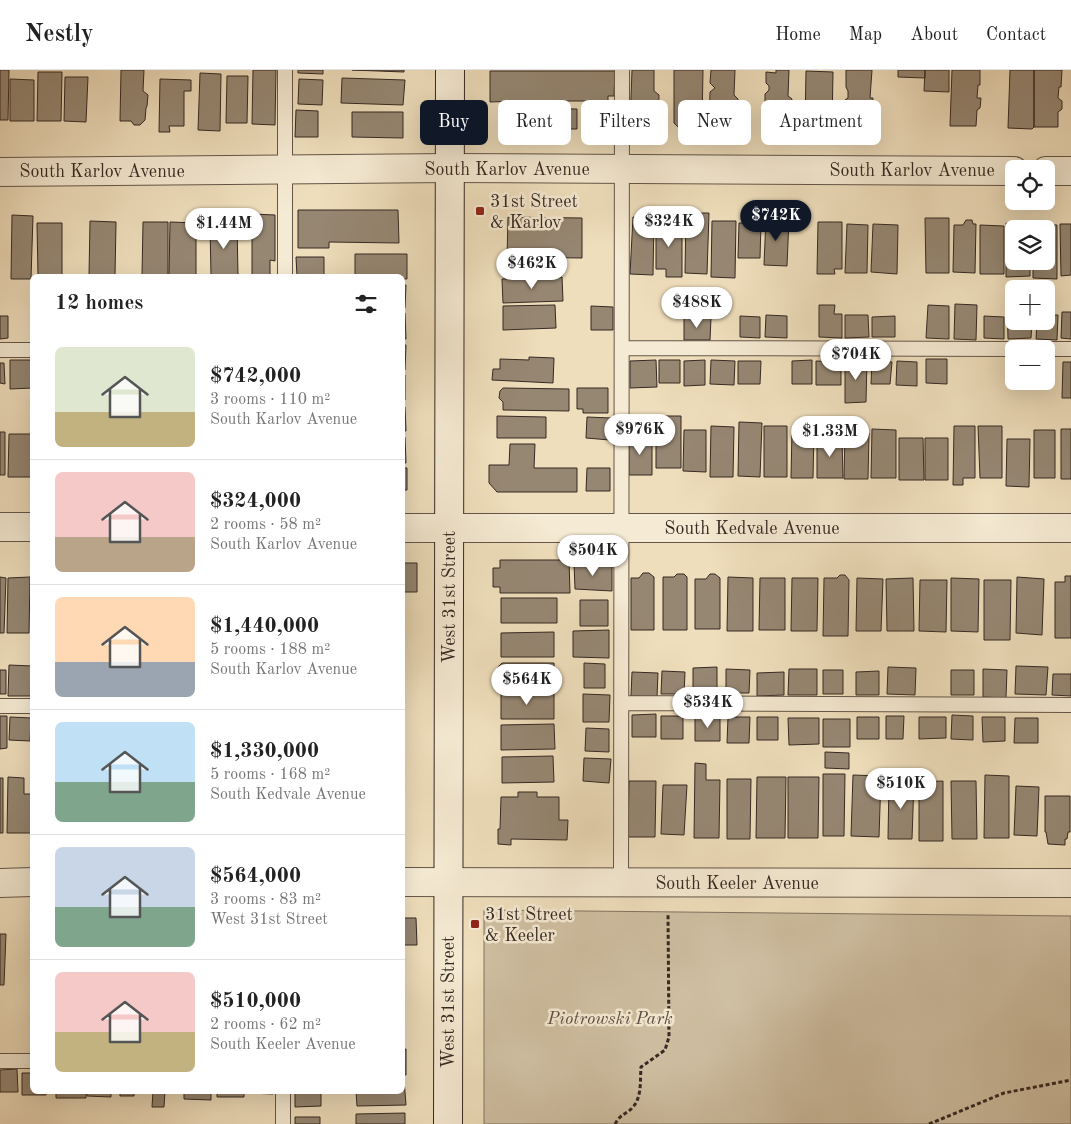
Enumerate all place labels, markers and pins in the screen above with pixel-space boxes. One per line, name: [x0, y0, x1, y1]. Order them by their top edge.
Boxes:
place label: 31st Street & Karlov: [490, 193, 578, 232]
pin: $742K: [741, 200, 811, 242]
marker: 31st Street & Karlov: [474, 205, 486, 217]
pin: $324K: [634, 206, 704, 248]
pin: $1.44M: [183, 208, 265, 250]
pin: $462K: [497, 248, 567, 290]
pin: $488K: [662, 286, 732, 329]
pin: $704K: [821, 338, 891, 381]
pin: $976K: [605, 414, 675, 456]
pin: $1.33M: [789, 416, 871, 458]
pin: $504K: [558, 534, 628, 577]
pin: $564K: [492, 664, 562, 706]
pin: $534K: [673, 686, 743, 729]
pin: $510K: [866, 768, 936, 810]
place label: 31st Street & Keeler: [485, 906, 573, 945]
marker: 31st Street & Keeler: [469, 918, 481, 930]

